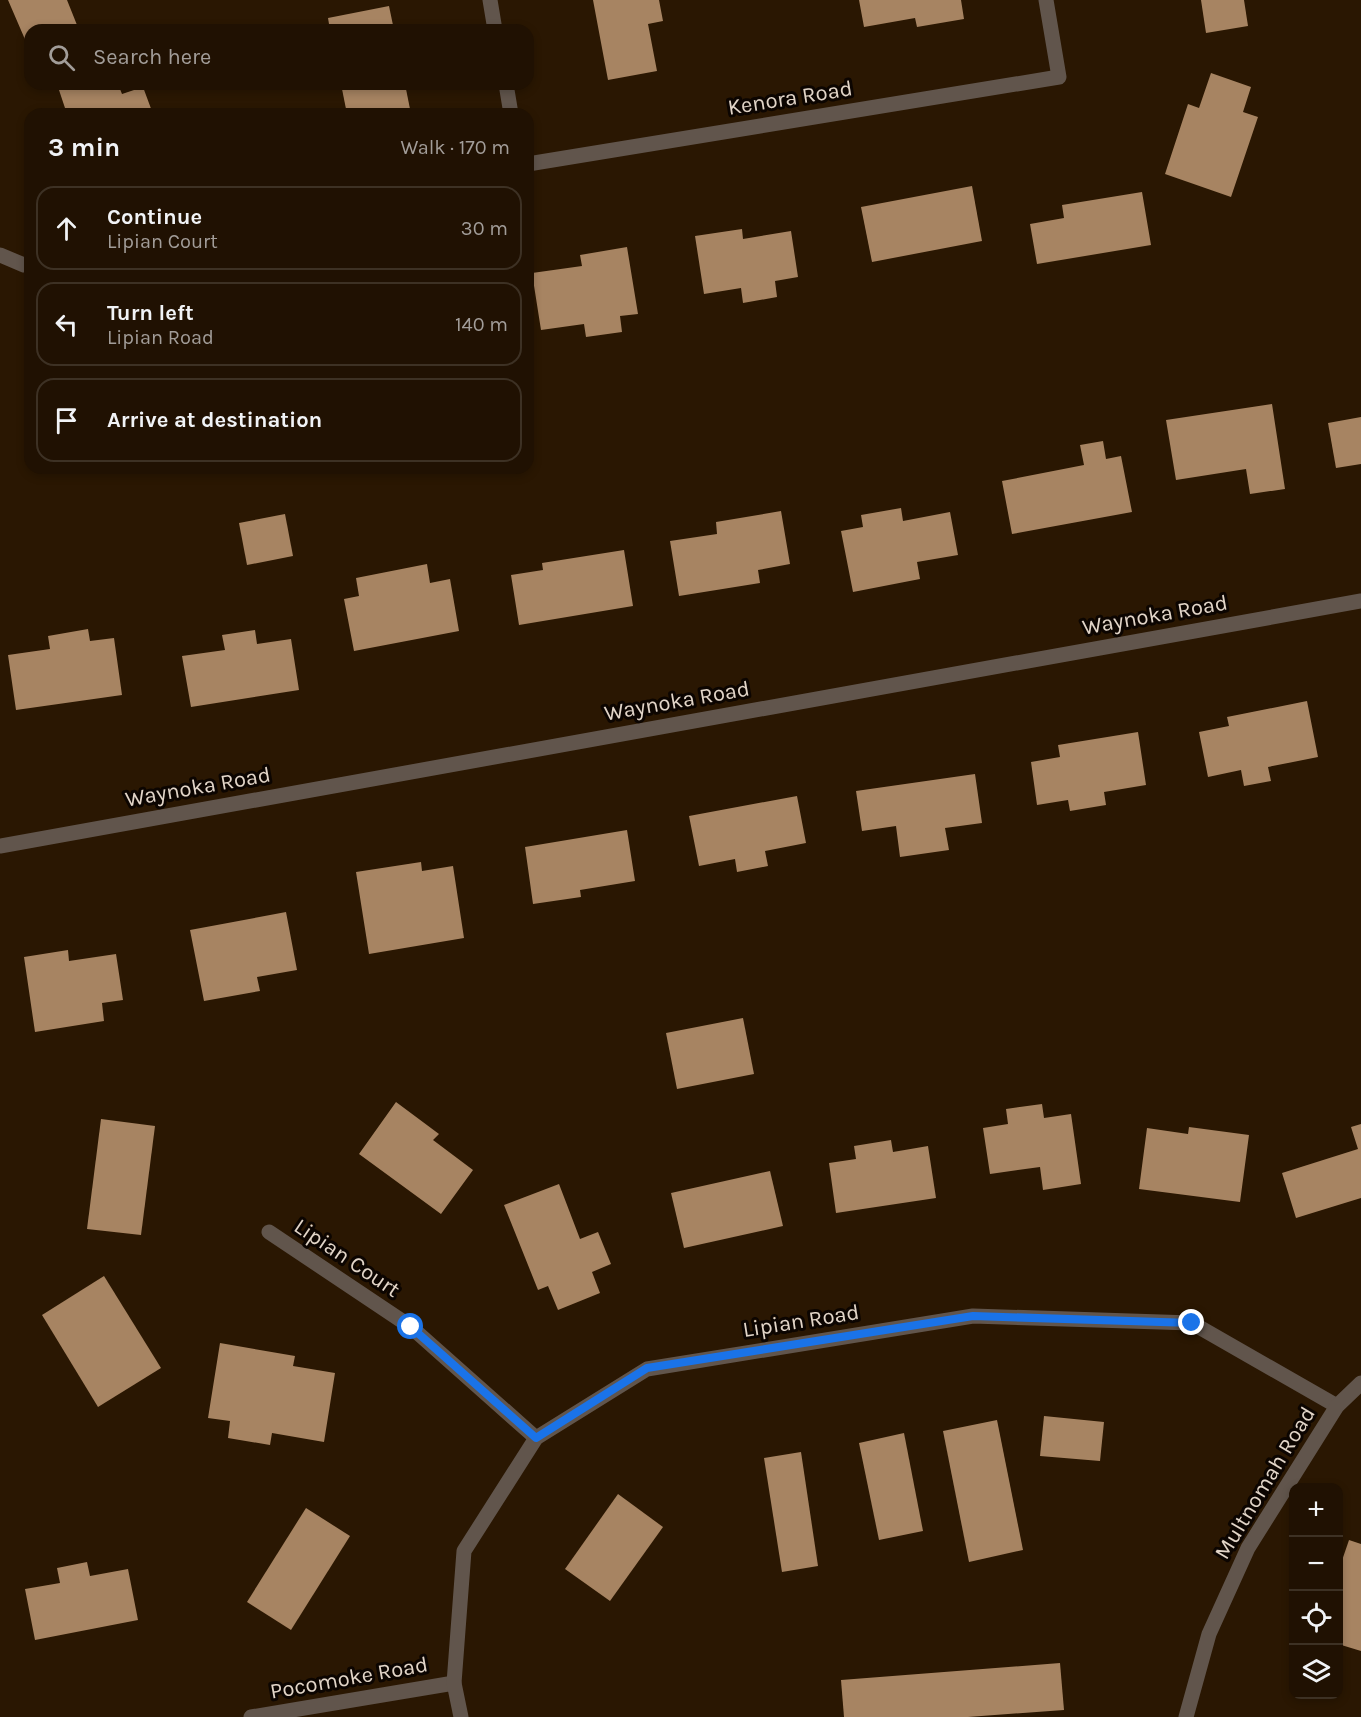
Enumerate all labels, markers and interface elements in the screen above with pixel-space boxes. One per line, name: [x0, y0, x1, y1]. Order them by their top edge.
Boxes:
search box: [24, 24, 534, 90]
icon: search: [45, 41, 78, 74]
text: Search here: [93, 44, 211, 70]
street label: Kenora Road: [726, 75, 854, 121]
text: 3 min: [48, 132, 120, 163]
text: Walk · 170 m: [400, 136, 510, 159]
text: Continue: [107, 204, 202, 230]
icon: ahead: [50, 212, 83, 245]
text: 30 m: [461, 217, 508, 240]
text: Lipian Court: [107, 230, 218, 253]
text: Turn left: [107, 300, 194, 326]
icon: left: [50, 308, 83, 341]
text: 140 m: [455, 313, 508, 336]
text: Lipian Road: [107, 326, 214, 349]
icon: arrive: [50, 404, 83, 437]
text: Arrive at destination: [107, 407, 322, 433]
street label: Waynoka Road: [1080, 589, 1230, 641]
street label: Waynoka Road: [602, 675, 752, 727]
street label: Waynoka Road: [123, 761, 273, 813]
street label: Lipian Court: [289, 1213, 405, 1303]
street label: Lipian Road: [741, 1299, 861, 1343]
route end: [1178, 1309, 1204, 1335]
route start: [397, 1313, 423, 1339]
street label: Multnomah Road: [1209, 1402, 1321, 1564]
map controls: [1289, 1483, 1343, 1699]
button: +: [1289, 1483, 1343, 1537]
button: −: [1289, 1537, 1343, 1591]
button: locate: [1289, 1591, 1343, 1645]
button: layers: [1289, 1645, 1343, 1699]
street label: Pocomoke Road: [268, 1651, 430, 1705]

